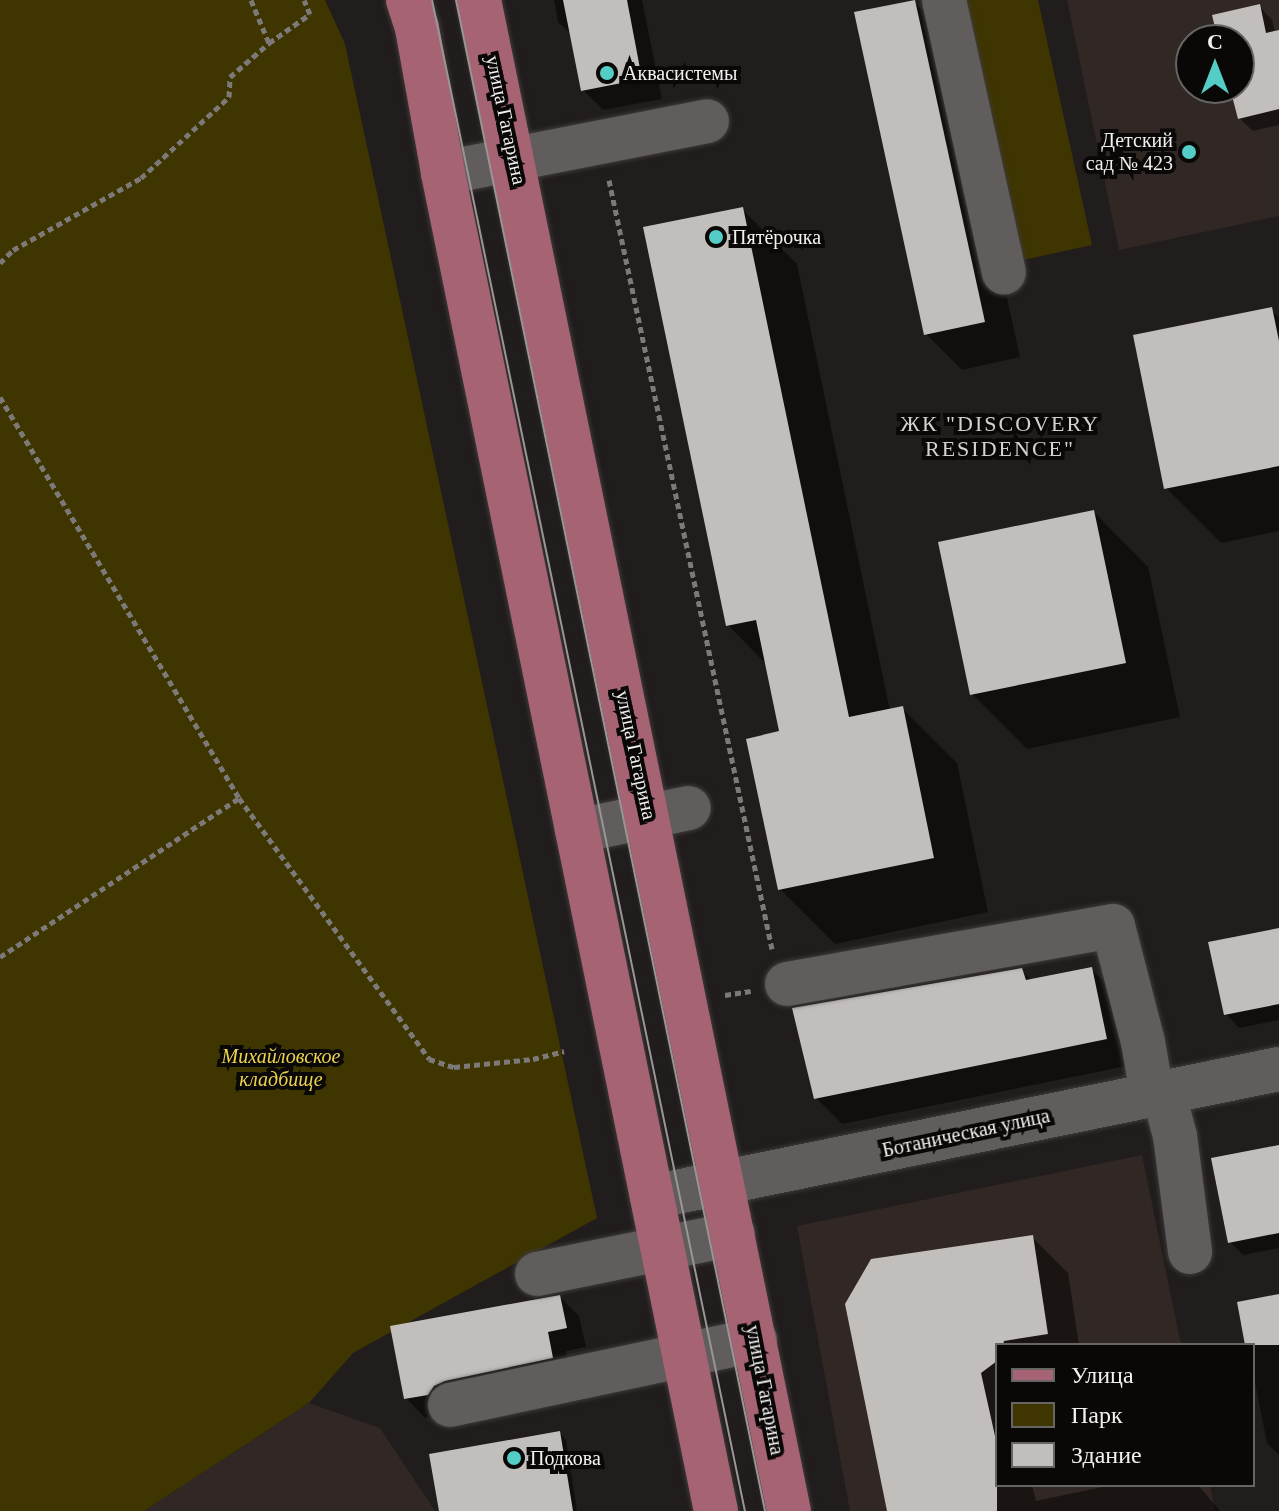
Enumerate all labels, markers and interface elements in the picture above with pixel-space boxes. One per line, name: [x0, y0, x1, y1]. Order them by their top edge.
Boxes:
north arrow: [1175, 24, 1255, 104]
text: С: [1207, 29, 1223, 54]
street label: улица Гагарина: [481, 53, 531, 187]
place label: Аквасистемы: [623, 61, 737, 85]
marker: Аквасистемы: [598, 64, 616, 82]
place label: Детский сад № 423: [1086, 128, 1173, 175]
marker: Детский сад № 423: [1180, 143, 1198, 161]
place label: Пятёрочка: [732, 225, 821, 249]
marker: Пятёрочка: [707, 228, 725, 246]
district label: ЖК "DISCOVERY RESIDENCE": [900, 410, 1100, 462]
street label: улица Гагарина: [611, 688, 661, 822]
park label: Михайловское кладбище: [221, 1045, 341, 1092]
street label: Ботаническая улица: [880, 1104, 1052, 1162]
street label: улица Гагарина: [741, 1323, 789, 1457]
legend: [995, 1343, 1255, 1487]
text: Улица: [1071, 1362, 1134, 1388]
text: Парк: [1071, 1402, 1123, 1428]
text: Здание: [1071, 1442, 1142, 1468]
place label: Подкова: [530, 1446, 601, 1470]
marker: Подкова: [505, 1449, 523, 1467]

